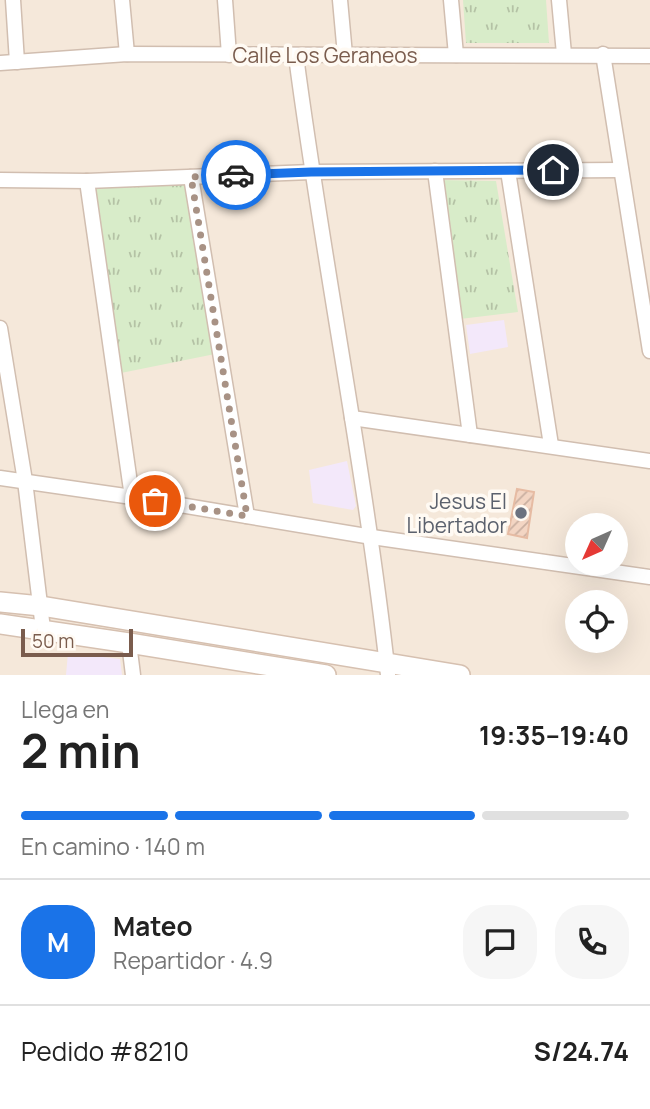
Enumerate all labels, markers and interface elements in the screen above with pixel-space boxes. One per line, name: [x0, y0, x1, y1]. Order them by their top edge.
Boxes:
street label: Calle Los Geraneos: [232, 41, 418, 69]
courier: [201, 140, 271, 210]
pin: [523, 140, 583, 200]
icon: home: [534, 151, 572, 189]
icon: car: [217, 156, 255, 194]
pin: [125, 471, 185, 531]
icon: bag: [136, 482, 174, 520]
place label: Jesus El Libertador: [407, 487, 507, 539]
marker: Jesus El Libertador: [513, 505, 529, 521]
north arrow: [565, 513, 628, 576]
map controls: [565, 513, 628, 653]
button: locate: [565, 590, 628, 653]
scale bar: [21, 626, 133, 658]
text: 50 m: [32, 628, 74, 654]
text: Llega en: [21, 693, 109, 725]
text: 19:35–19:40: [479, 717, 629, 753]
text: 2 min: [21, 719, 141, 782]
text: En camino · 140 m: [21, 830, 205, 862]
button: chat: [463, 905, 537, 979]
button: phone: [555, 905, 629, 979]
text: Mateo: [113, 908, 192, 944]
text: M: [47, 924, 69, 960]
text: Repartidor · 4.9: [113, 944, 273, 976]
text: Pedido #8210: [21, 1033, 189, 1069]
text: S/24.74: [534, 1033, 629, 1069]

